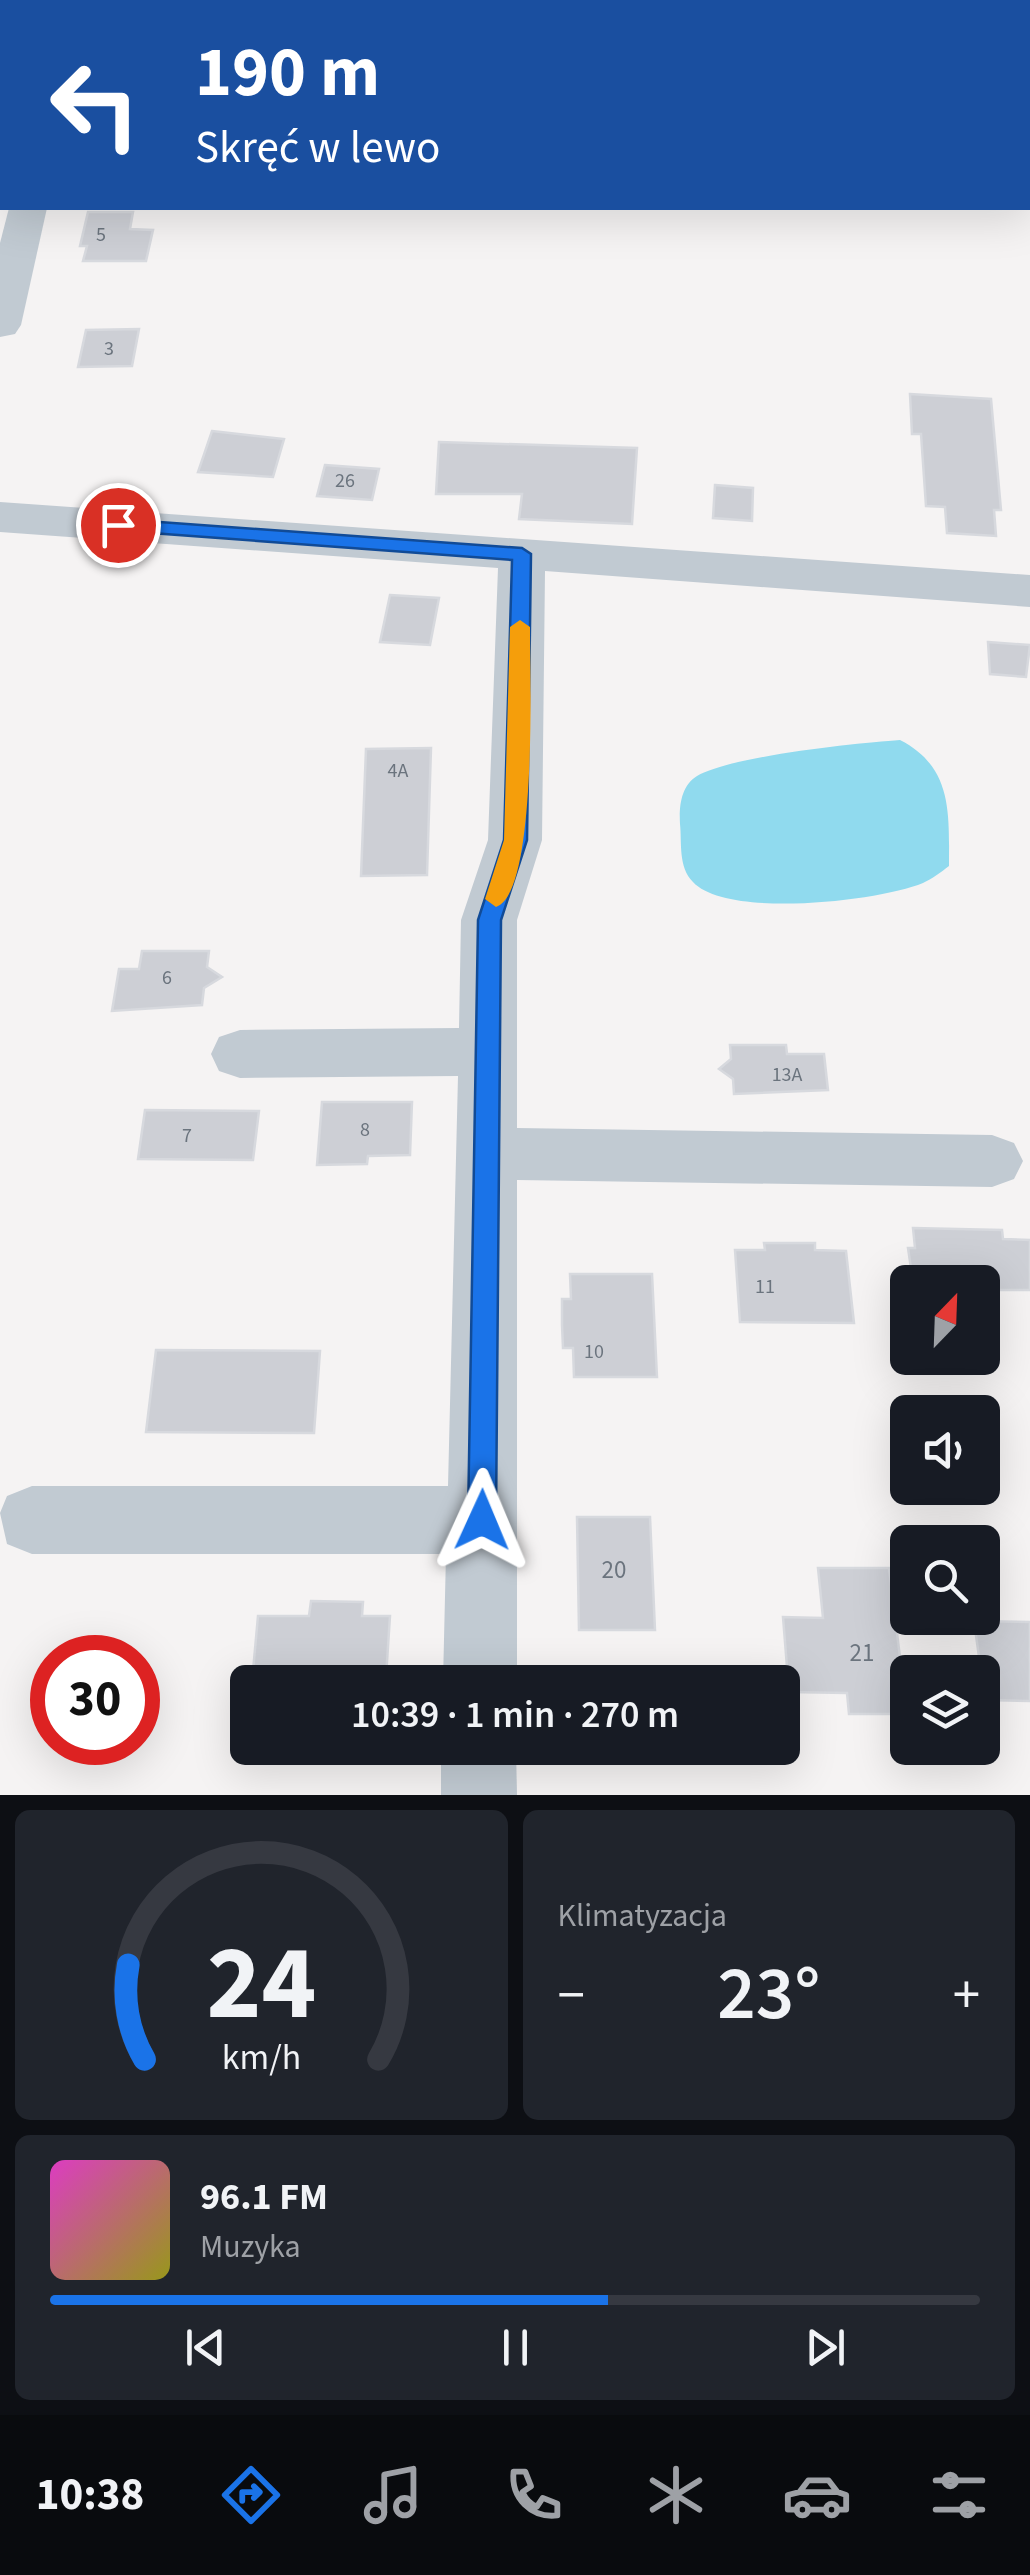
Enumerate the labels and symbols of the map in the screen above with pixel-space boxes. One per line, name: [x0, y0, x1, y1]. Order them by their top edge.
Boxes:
house number: 5: [96, 221, 106, 249]
house number: 3: [104, 335, 114, 363]
house number: 26: [335, 467, 355, 495]
pin: [76, 483, 161, 568]
house number: 4A: [388, 757, 409, 785]
house number: 6: [162, 964, 172, 992]
house number: 13A: [772, 1061, 803, 1089]
house number: 8: [360, 1116, 370, 1144]
house number: 7: [182, 1122, 192, 1150]
north arrow: [890, 1265, 1000, 1375]
house number: 11: [755, 1273, 775, 1301]
house number: 10: [584, 1338, 604, 1366]
position arrow: [430, 1468, 534, 1572]
house number: 20: [602, 1552, 626, 1588]
speed limit sign: 30: [30, 1635, 160, 1765]
house number: 21: [850, 1635, 874, 1671]

